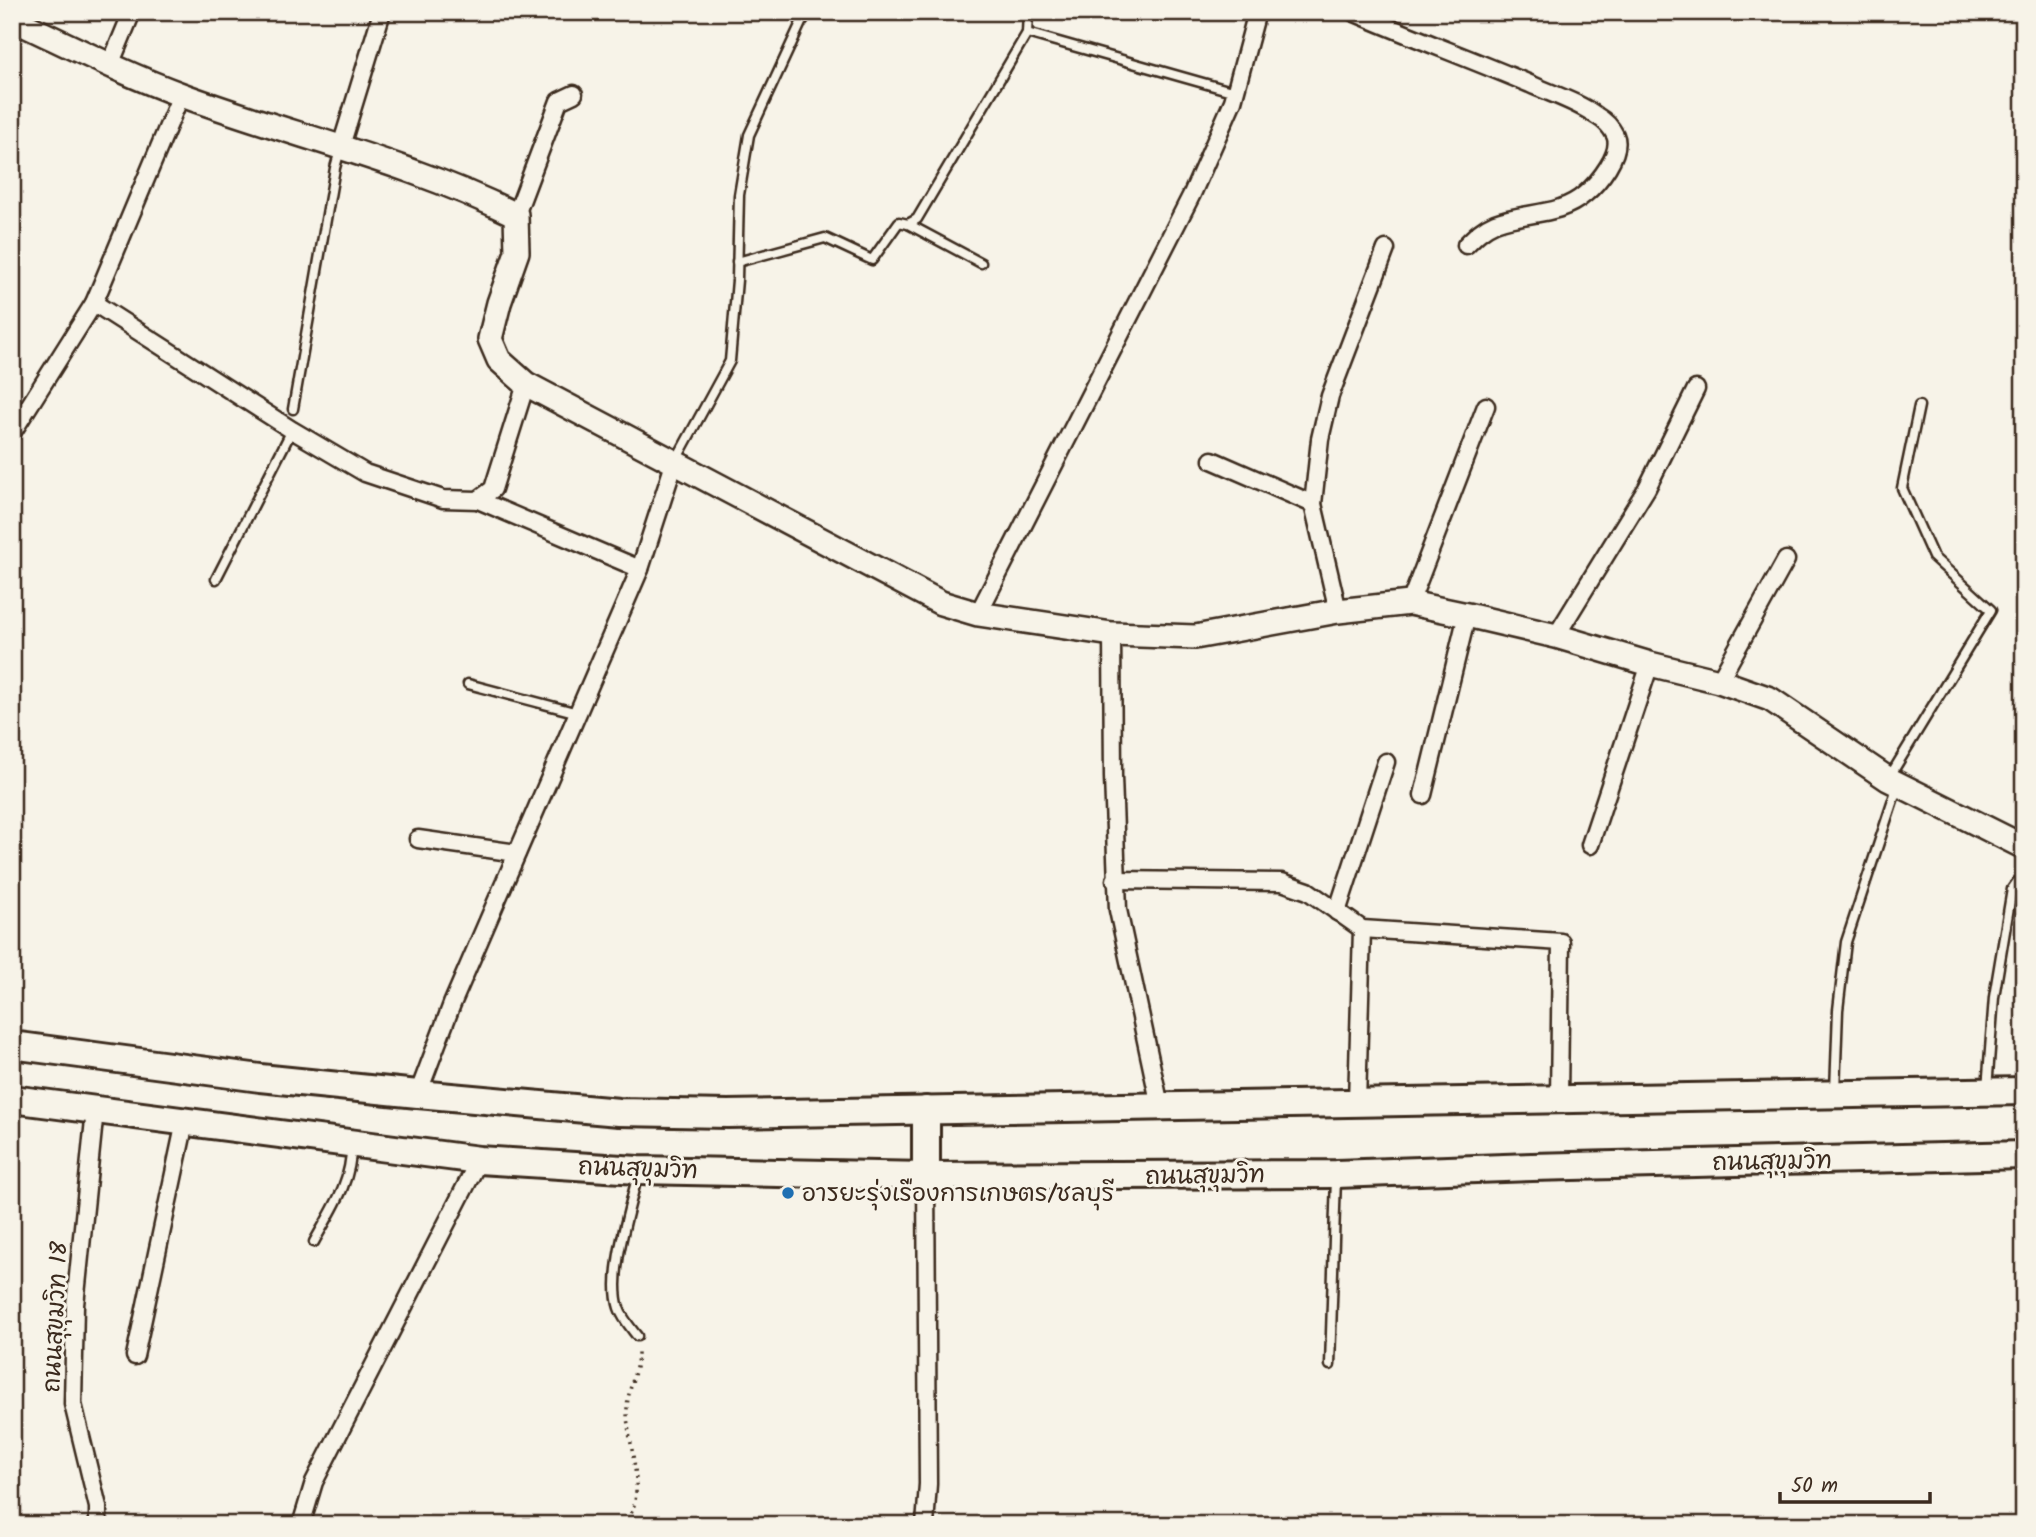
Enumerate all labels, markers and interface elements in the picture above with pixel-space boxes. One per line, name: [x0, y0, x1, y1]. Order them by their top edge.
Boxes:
street label: ถนนสุขุมวิท: [1712, 1142, 1832, 1183]
street label: ถนนสุขุมวิท: [577, 1148, 699, 1191]
street label: ถนนสุขุมวิท: [1145, 1156, 1265, 1197]
place label: อารยะรุ่งเรืองการเกษตร/ชลบุรี: [802, 1175, 1114, 1214]
marker: อารยะรุ่งเรืองการเกษตร/ชลบุรี: [780, 1185, 796, 1201]
street label: ถนนสุขุมวิท 18: [33, 1240, 80, 1394]
scale bar: [1780, 1460, 1931, 1504]
text: 50 m: [1791, 1470, 1838, 1503]

